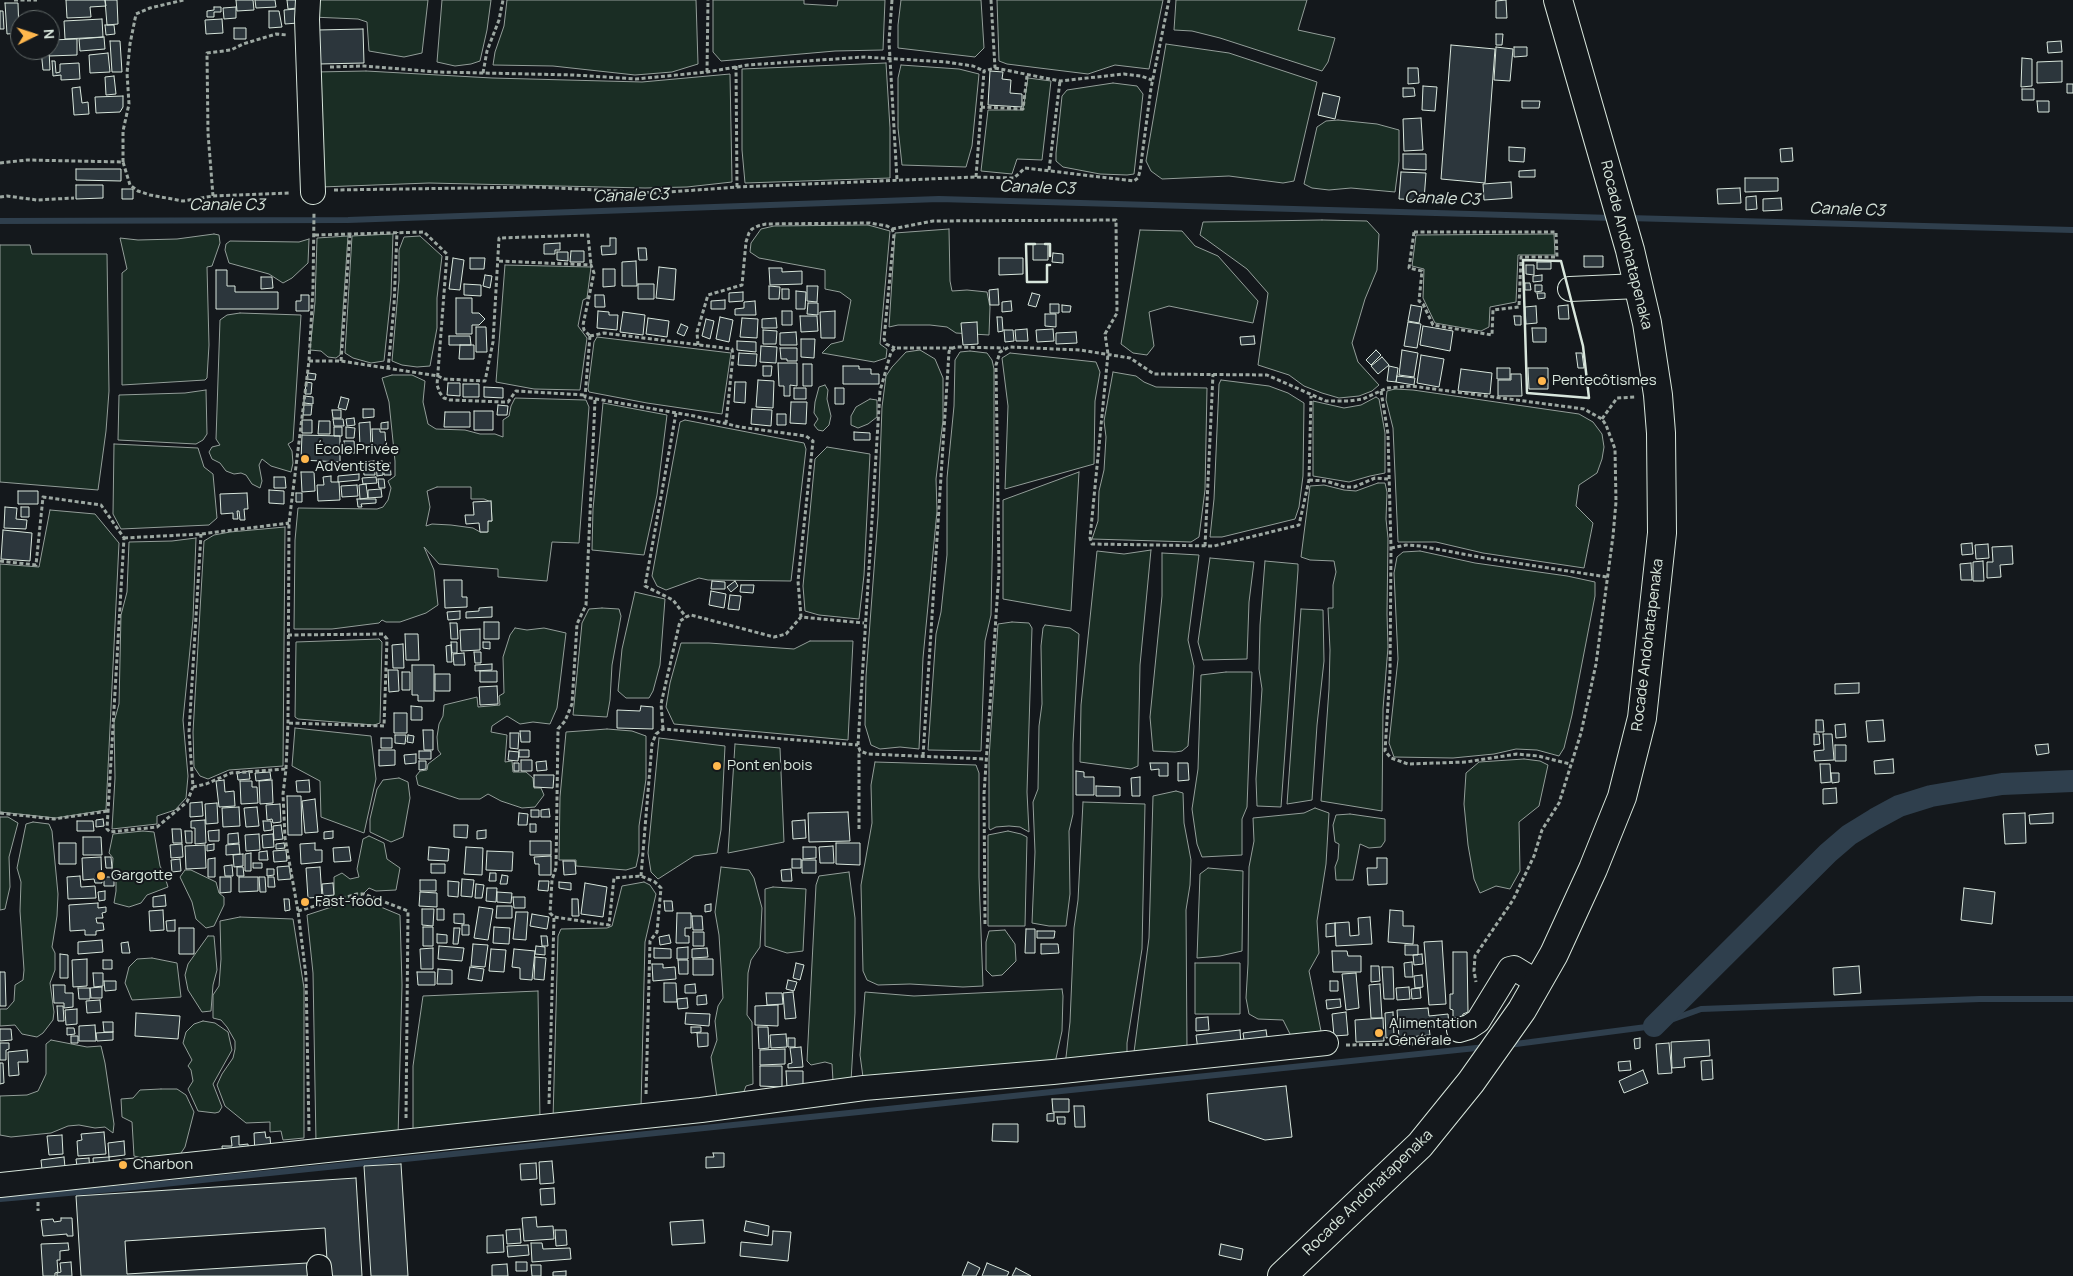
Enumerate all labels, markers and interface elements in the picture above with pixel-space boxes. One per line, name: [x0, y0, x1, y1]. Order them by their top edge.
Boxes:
north arrow: [10, 10, 60, 60]
text: N: [40, 28, 59, 40]
street label: Rocade Andohatapenaka: [1596, 159, 1656, 331]
water label: Canale C3: [999, 177, 1075, 199]
water label: Canale C3: [593, 185, 669, 207]
water label: Canale C3: [1404, 188, 1480, 210]
water label: Canale C3: [189, 196, 265, 216]
water label: Canale C3: [1809, 199, 1885, 221]
place label: Pentecôtismes: [1552, 372, 1657, 390]
marker: Pentecôtismes: [1536, 375, 1548, 387]
place label: École Privée Adventiste: [315, 441, 399, 476]
marker: École Privée Adventiste: [299, 453, 311, 465]
street label: Rocade Andohatapenaka: [1628, 558, 1668, 732]
place label: Pont en bois: [727, 757, 812, 775]
marker: Pont en bois: [711, 760, 723, 772]
place label: Gargotte: [111, 867, 173, 885]
marker: Gargotte: [95, 870, 107, 882]
place label: Fast-food: [315, 893, 382, 911]
marker: Fast-food: [299, 896, 311, 908]
place label: Alimentation Générale: [1389, 1015, 1477, 1050]
marker: Alimentation Générale: [1373, 1027, 1385, 1039]
street label: Rocade Andohatapenaka: [1299, 1126, 1437, 1260]
place label: Charbon: [133, 1156, 193, 1174]
marker: Charbon: [117, 1159, 129, 1171]

